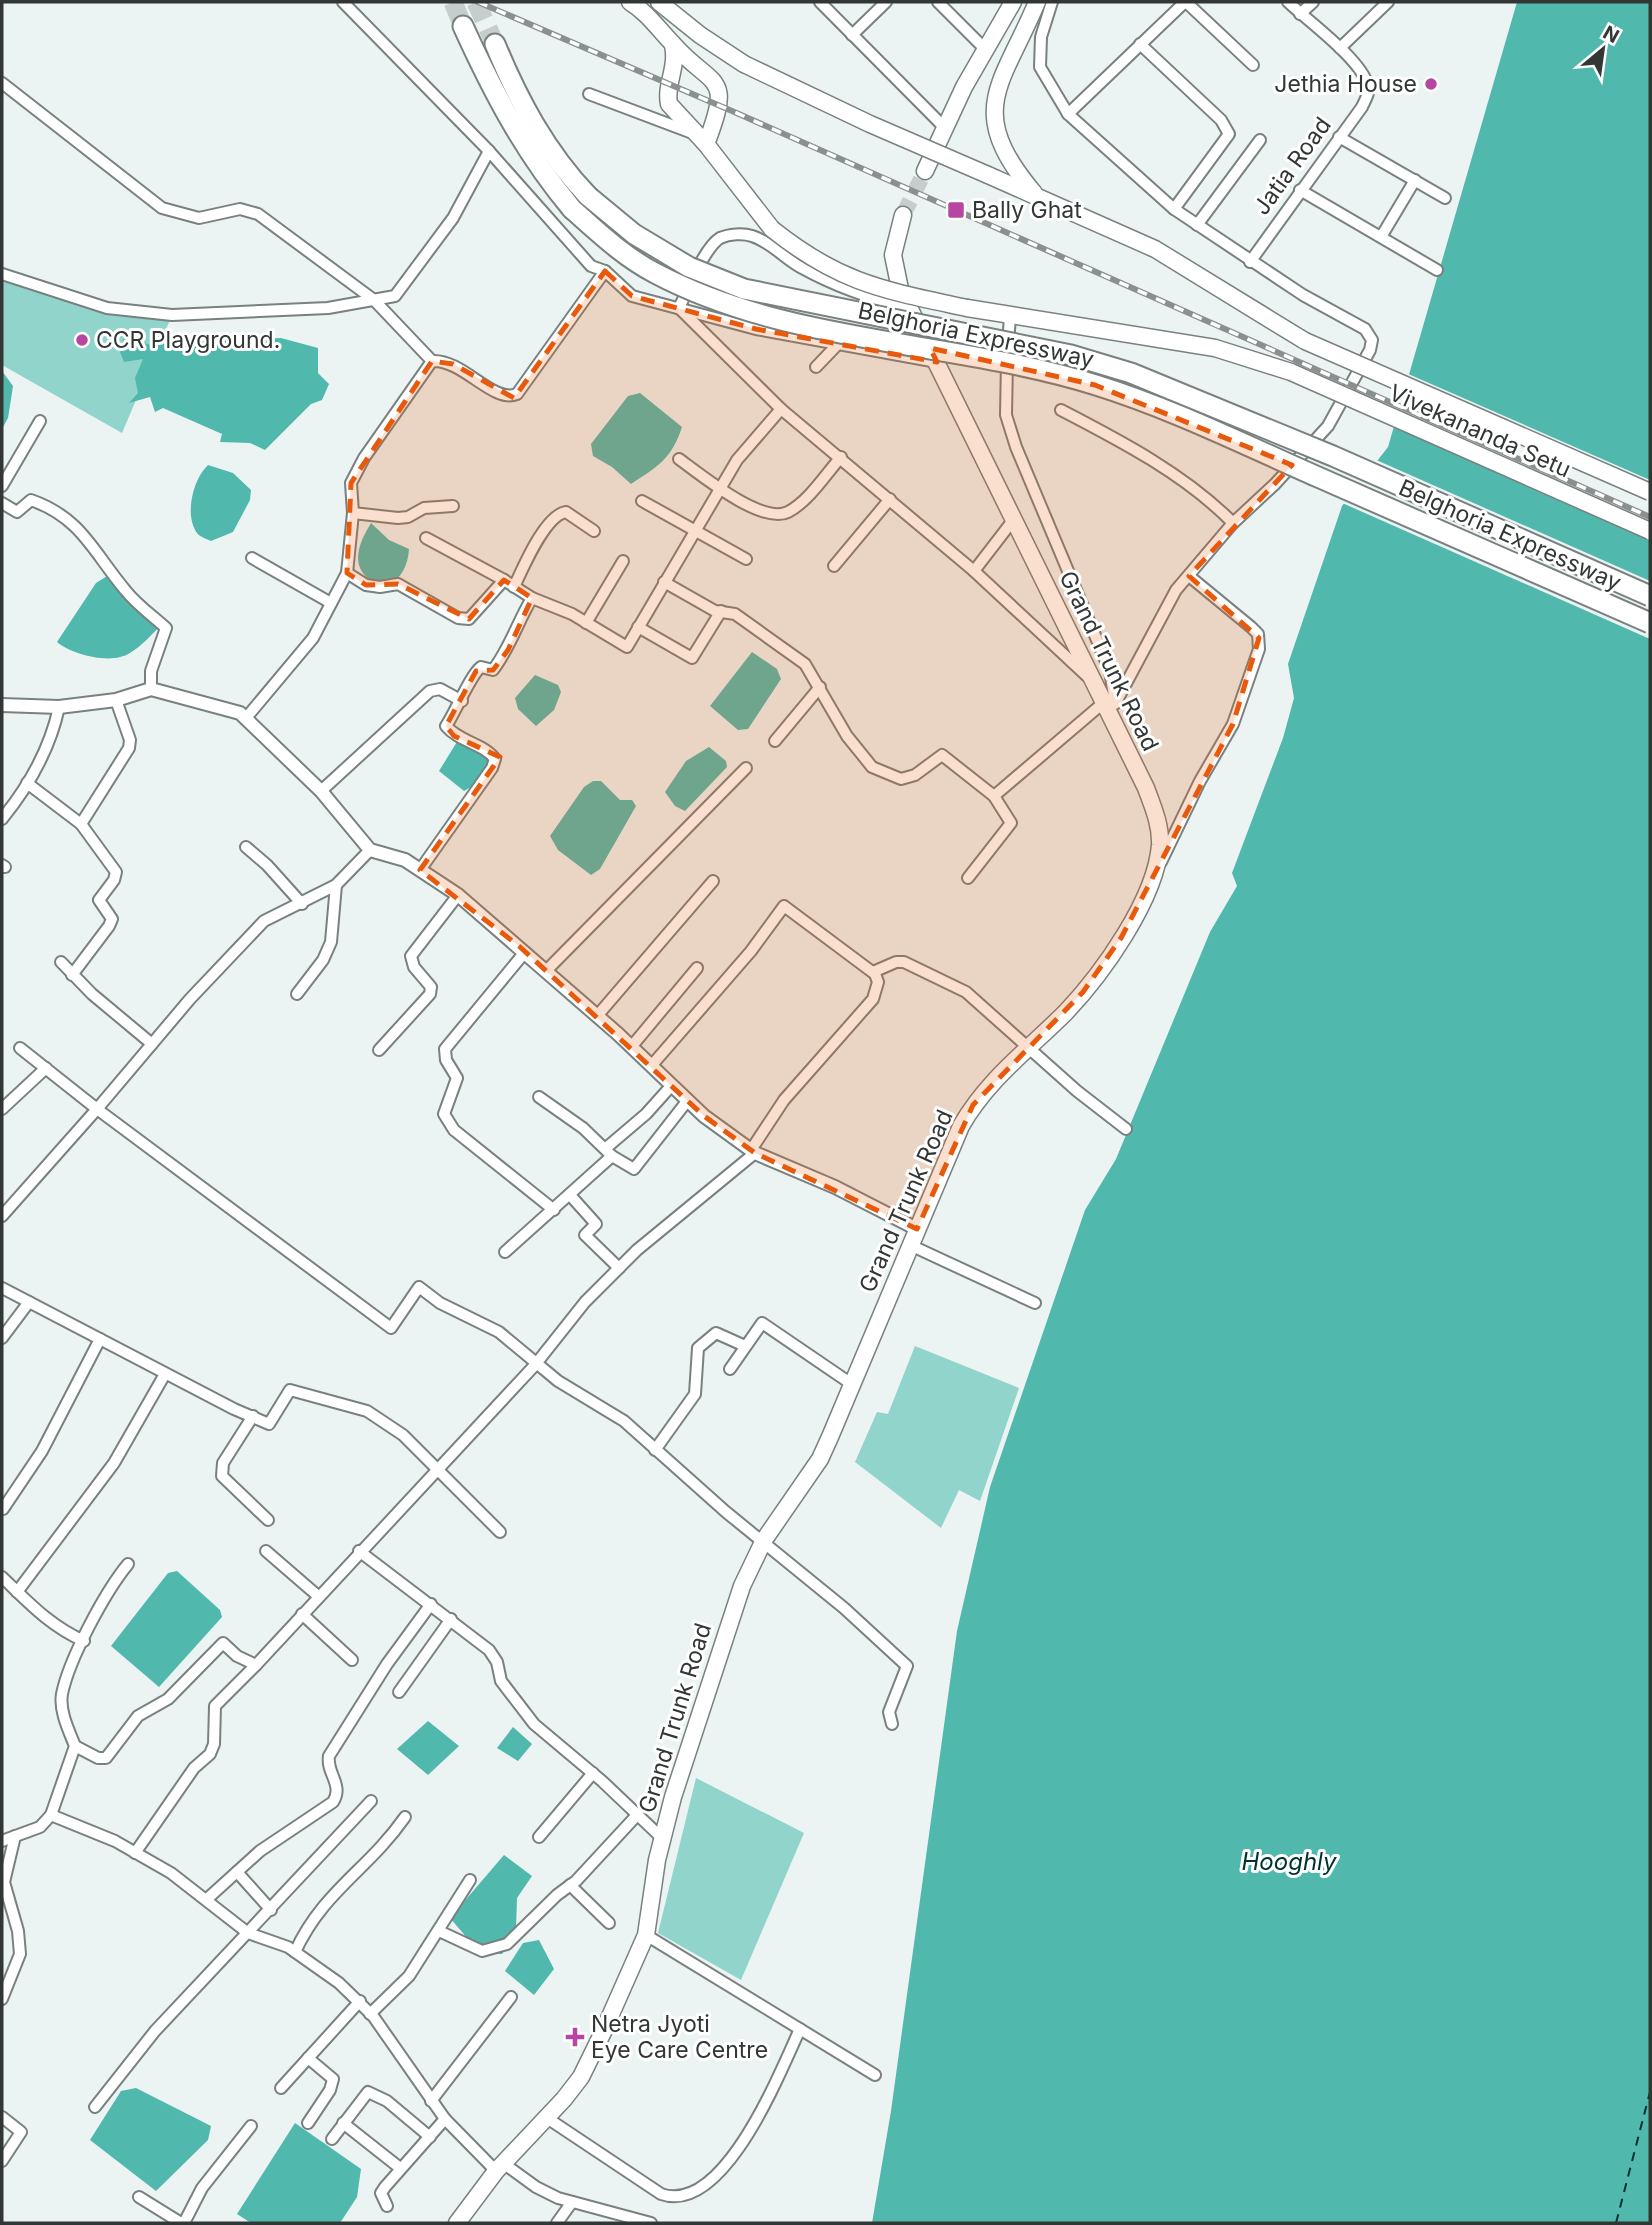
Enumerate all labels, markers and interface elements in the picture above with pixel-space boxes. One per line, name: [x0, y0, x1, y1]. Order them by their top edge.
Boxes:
north arrow: [1568, 14, 1638, 84]
text: N: [1599, 21, 1623, 48]
place label: Jethia House: [1274, 70, 1417, 98]
marker: Jethia House: [1423, 76, 1439, 92]
street label: Jatia Road: [1247, 112, 1337, 220]
place label: Bally Ghat: [972, 196, 1082, 224]
marker: Bally Ghat: [946, 200, 966, 220]
street label: Belghoria Expressway: [856, 296, 1096, 374]
place label: CCR Playground.: [96, 326, 280, 354]
marker: CCR Playground.: [74, 332, 90, 348]
street label: Vivekananda Setu: [1385, 378, 1575, 484]
street label: Belghoria Expressway: [1395, 473, 1625, 597]
street label: Grand Trunk Road: [1053, 566, 1165, 756]
street label: Grand Trunk Road: [853, 1105, 959, 1297]
street label: Grand Trunk Road: [633, 1620, 717, 1816]
water label: Hooghly: [1242, 1847, 1337, 1876]
place label: Netra Jyoti Eye Care Centre: [591, 2010, 768, 2064]
marker: Netra Jyoti Eye Care Centre: [565, 2027, 585, 2047]

